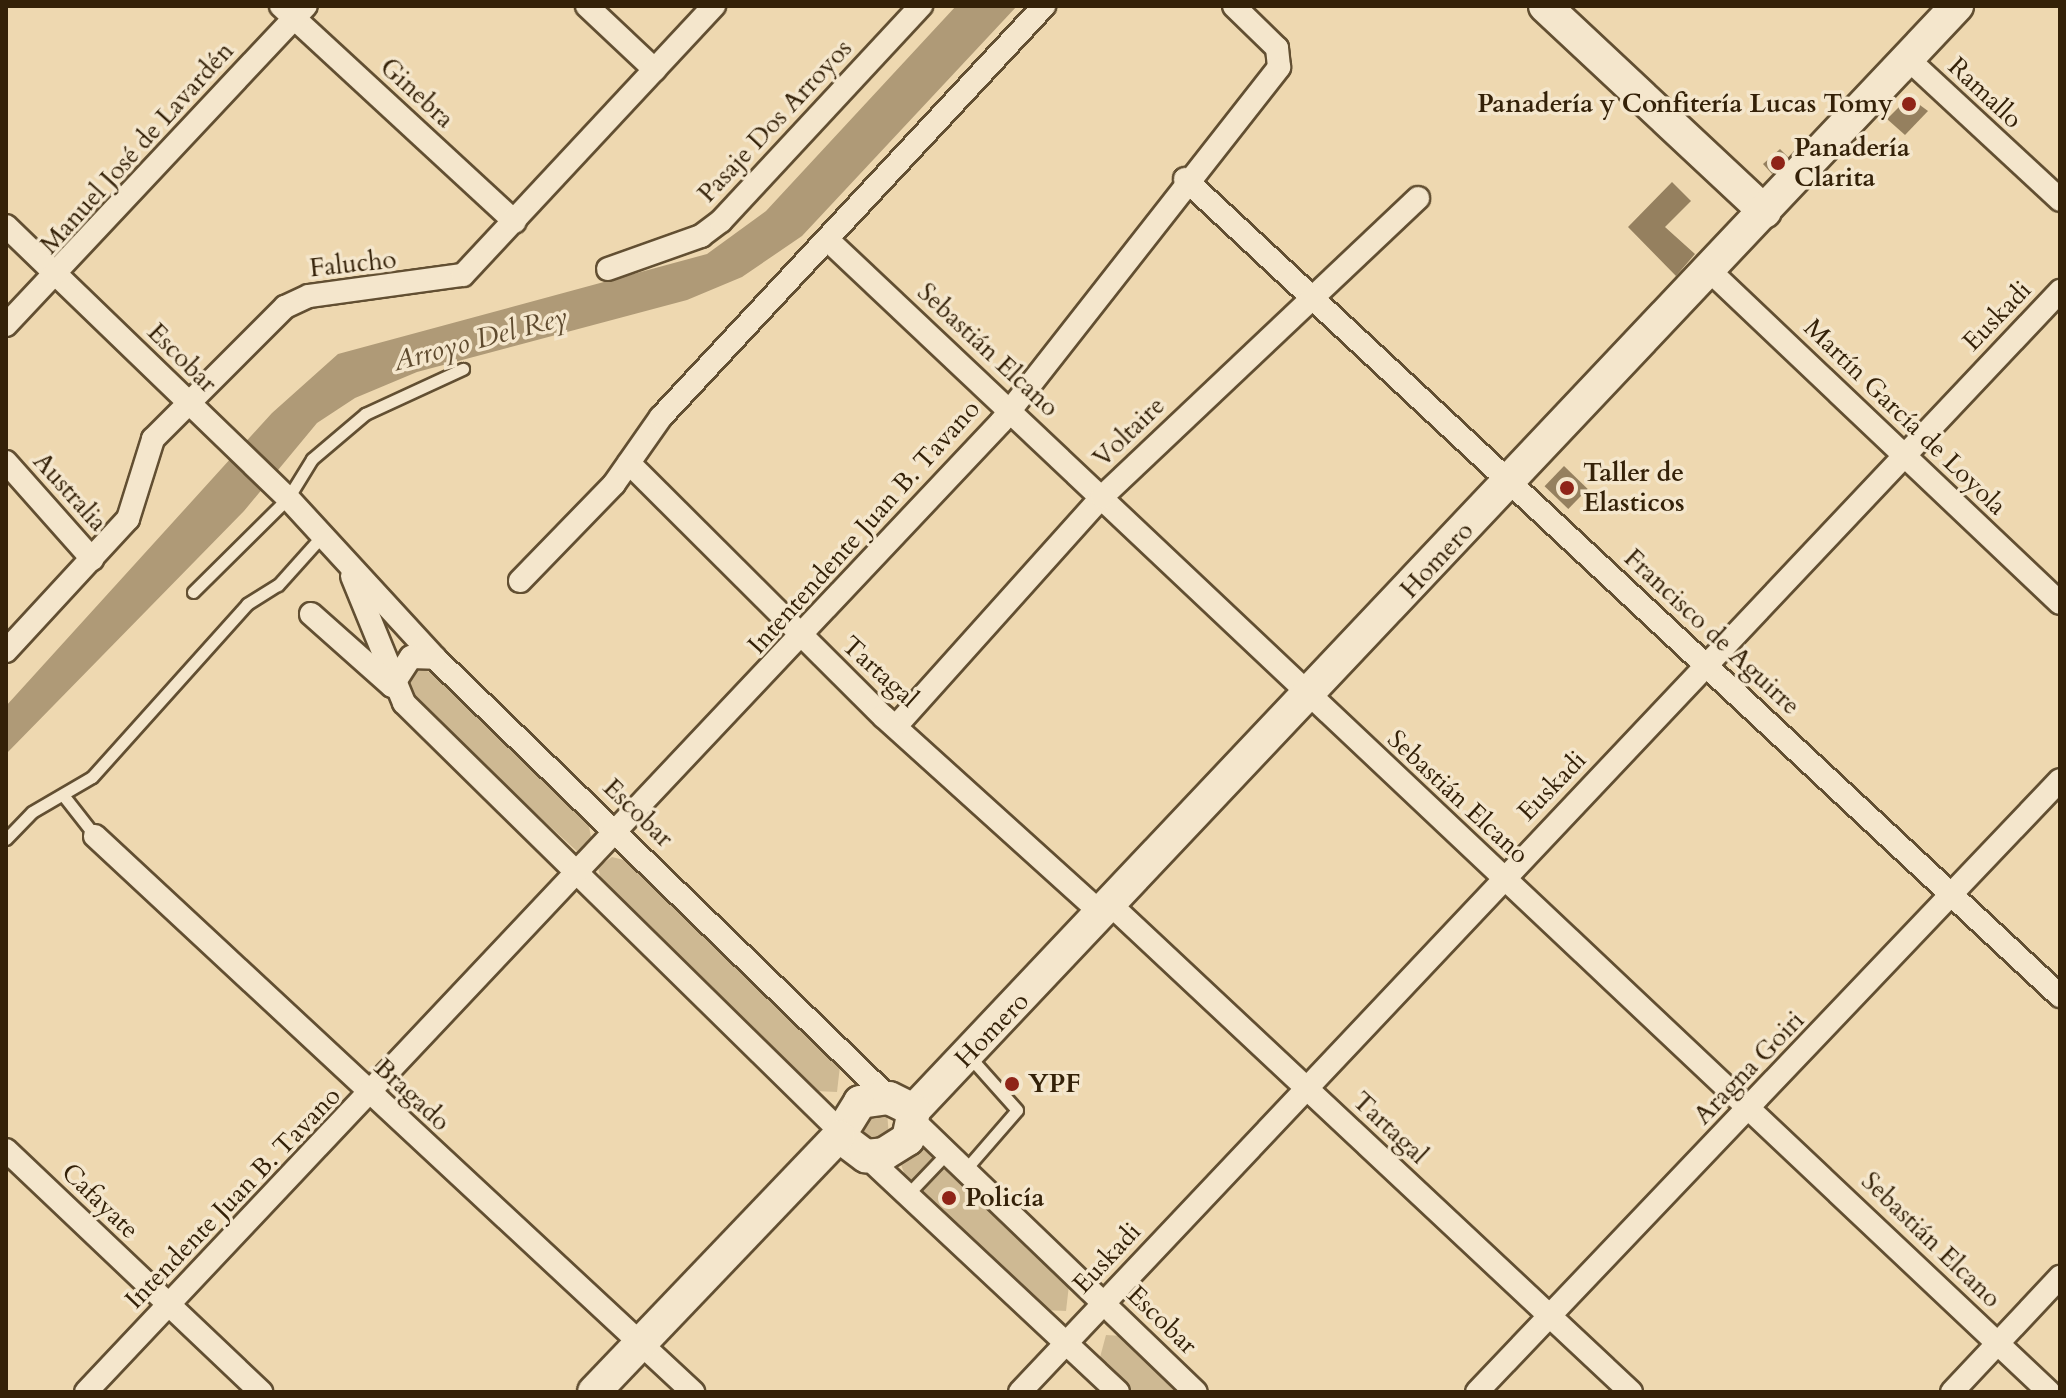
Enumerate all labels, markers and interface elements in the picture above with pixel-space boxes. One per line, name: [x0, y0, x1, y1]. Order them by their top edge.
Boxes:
street label: Pasaje Dos Arroyos: [691, 33, 859, 209]
street label: Manuel José de Lavardén: [34, 36, 240, 260]
street label: Ginebra: [374, 51, 460, 135]
street label: Ramallo: [1942, 51, 2028, 135]
place label: Panadería y Confitería Lucas Tomy: [1477, 88, 1893, 120]
marker: Panadería y Confitería Lucas Tomy: [1900, 95, 1918, 113]
place label: Panadería Clarita: [1794, 132, 1910, 194]
marker: Panadería Clarita: [1769, 154, 1787, 172]
street label: Falucho: [308, 244, 398, 284]
street label: Euskadi: [1956, 274, 2038, 358]
street label: Sebastián Elcano: [911, 277, 1065, 423]
water label: Arroyo Del Rey: [389, 300, 571, 378]
street label: Martín García de Loyola: [1797, 312, 2013, 522]
street label: Escobar: [141, 317, 223, 399]
street label: Voltaire: [1087, 390, 1171, 474]
street label: Intentendente Juan B. Tavano: [741, 393, 987, 661]
street label: Australia: [26, 446, 114, 538]
place label: Taller de Elasticos: [1583, 457, 1685, 518]
marker: Taller de Elasticos: [1558, 479, 1576, 497]
street label: Homero: [1394, 515, 1480, 605]
street label: Francisco de Aguirre: [1618, 542, 1806, 722]
street label: Tartagal: [836, 630, 924, 714]
street label: Sebastián Elcano: [1381, 724, 1535, 870]
street label: Euskadi: [1511, 744, 1593, 828]
street label: Escobar: [596, 772, 680, 854]
street label: Homero: [948, 986, 1036, 1074]
street label: Aragna Goiri: [1687, 1005, 1811, 1131]
street label: Bragado: [368, 1052, 456, 1138]
place label: YPF: [1028, 1068, 1081, 1100]
marker: YPF: [1003, 1075, 1021, 1093]
street label: Intendente Juan B. Tavano: [119, 1080, 347, 1316]
street label: Tartagal: [1346, 1085, 1434, 1171]
street label: Cafayate: [55, 1157, 145, 1245]
street label: Sebastián Elcano: [1855, 1166, 2007, 1314]
place label: Policía: [965, 1182, 1044, 1214]
marker: Policía: [940, 1189, 958, 1207]
street label: Euskadi: [1066, 1216, 1148, 1300]
street label: Escobar: [1120, 1279, 1204, 1361]

